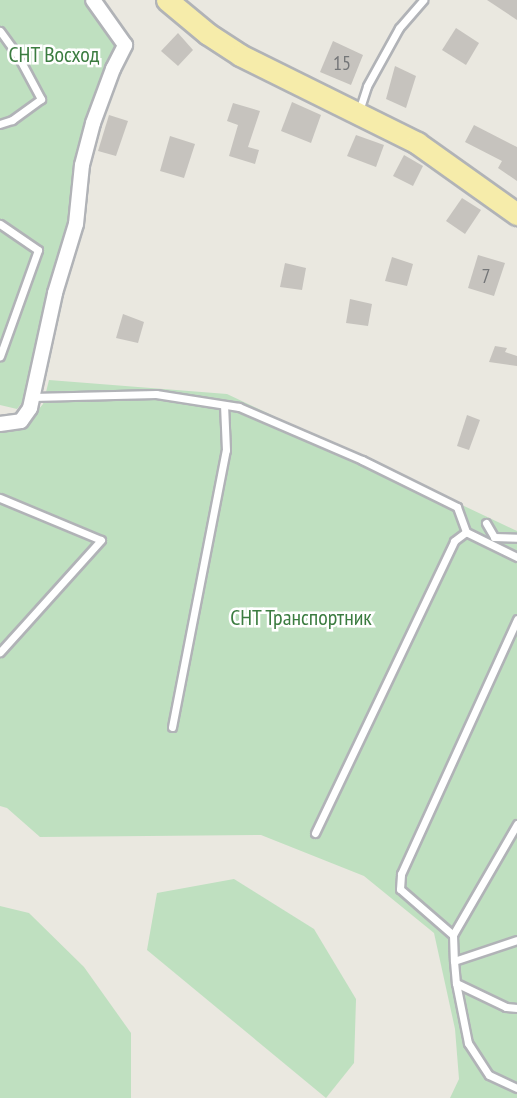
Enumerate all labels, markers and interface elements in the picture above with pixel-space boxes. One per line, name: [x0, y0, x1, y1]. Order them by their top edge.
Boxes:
park label: СНТ Восход: [8, 42, 100, 68]
house number: 15: [333, 51, 351, 75]
house number: 7: [482, 264, 490, 288]
park label: СНТ Транспортник: [230, 605, 372, 631]

